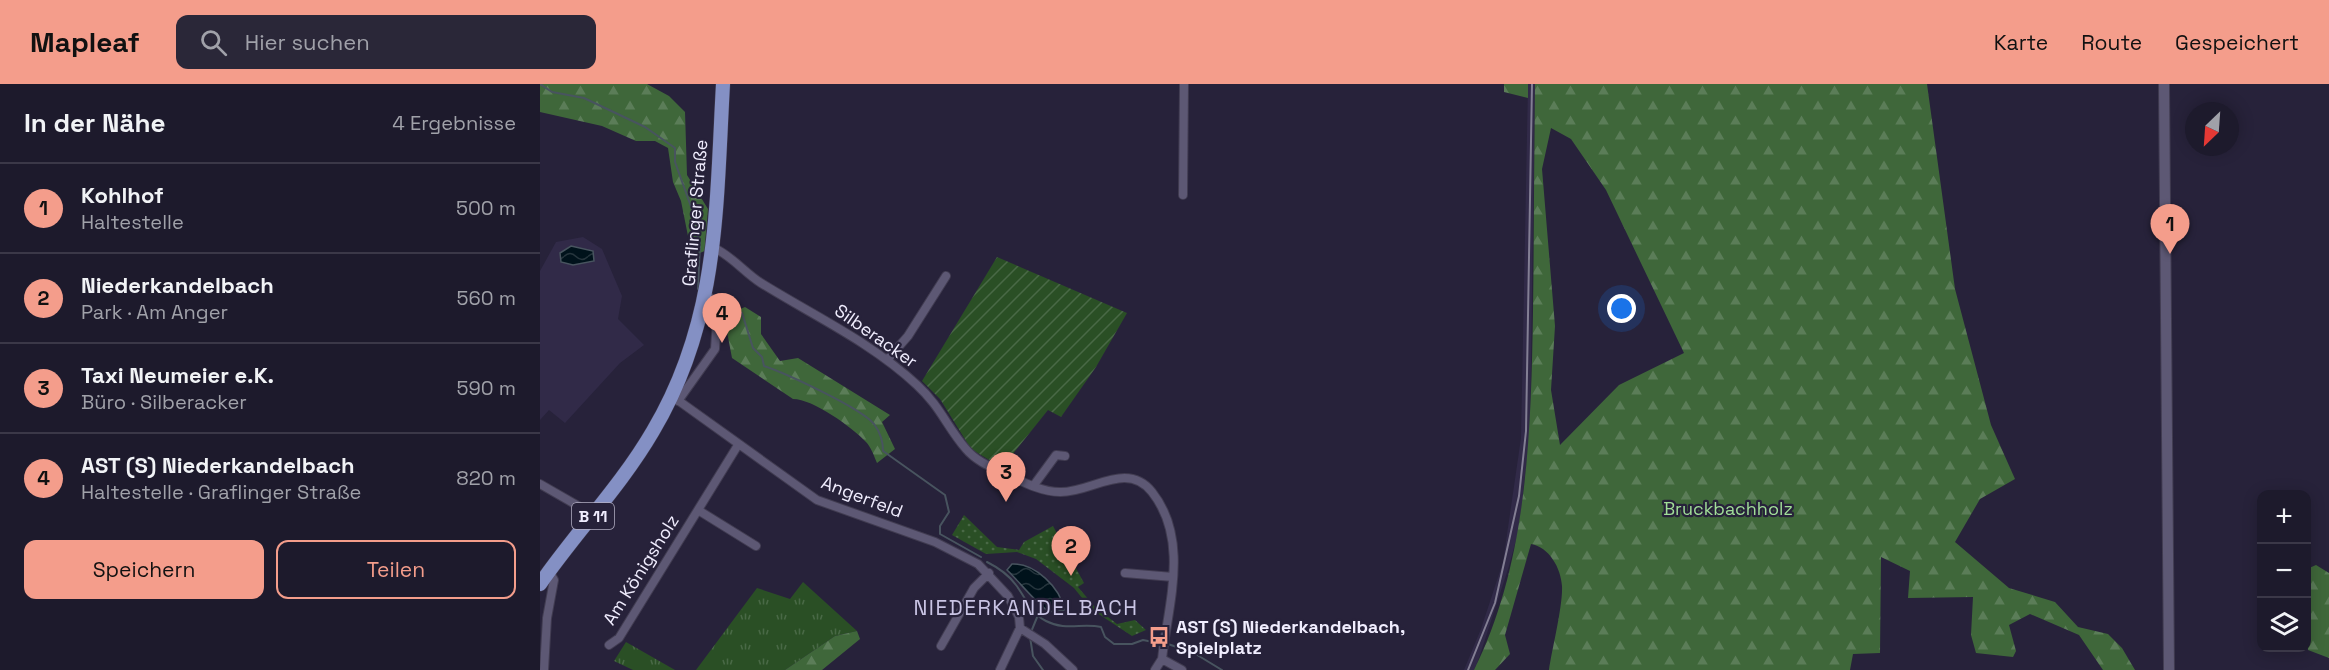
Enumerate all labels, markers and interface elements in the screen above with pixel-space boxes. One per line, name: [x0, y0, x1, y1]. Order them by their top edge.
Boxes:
search box: [176, 15, 596, 69]
text: Mapleaf: [30, 24, 140, 60]
icon: search: [197, 26, 230, 59]
text: Hier suchen: [245, 28, 370, 56]
text: Karte: [1994, 29, 2048, 56]
text: Route: [2081, 29, 2142, 56]
text: Gespeichert: [2175, 29, 2299, 56]
north arrow: [2185, 102, 2239, 156]
text: In der Nähe: [24, 106, 165, 140]
text: 4 Ergebnisse: [392, 110, 516, 136]
street label: Graflinger Straße: [677, 139, 712, 287]
text: Kohlhof: [81, 181, 164, 209]
text: 1: [39, 195, 48, 221]
text: 500 m: [456, 195, 516, 221]
pin: 1: [2150, 204, 2190, 254]
text: Haltestelle: [81, 209, 184, 235]
text: Niederkandelbach: [81, 271, 274, 299]
text: 2: [38, 285, 49, 311]
text: 560 m: [457, 285, 516, 311]
pin: 4: [702, 294, 741, 343]
your location: [1607, 294, 1636, 323]
text: Park · Am Anger: [81, 299, 228, 325]
street label: Silberacker: [830, 299, 922, 373]
text: Taxi Neumeier e.K.: [81, 361, 274, 389]
text: 3: [37, 375, 50, 401]
text: 590 m: [457, 375, 516, 401]
text: Büro · Silberacker: [81, 389, 247, 415]
text: AST (S) Niederkandelbach: [81, 451, 355, 479]
pin: 3: [986, 452, 1026, 502]
text: 4: [37, 465, 50, 491]
text: 820 m: [456, 465, 516, 491]
street label: Angerfeld: [818, 470, 906, 523]
text: Haltestelle · Graflinger Straße: [81, 479, 361, 505]
map controls: [2257, 490, 2311, 652]
button: +: [2257, 490, 2311, 544]
park label: Bruckbachholz: [1663, 497, 1793, 520]
road number: B 11: [572, 503, 614, 529]
street label: Am Königsholz: [598, 510, 684, 629]
pin: 2: [1052, 526, 1090, 576]
button: Speichern: [24, 540, 264, 599]
button: Teilen: [276, 540, 516, 599]
button: −: [2257, 544, 2311, 598]
district label: NIEDERKANDELBACH: [913, 594, 1139, 621]
button: layers: [2257, 598, 2311, 652]
place label: AST (S) Niederkandelbach, Spielplatz: [1176, 615, 1405, 659]
bus stop icon: AST (S) Niederkandelbach, Spielplatz: [1147, 625, 1171, 649]

